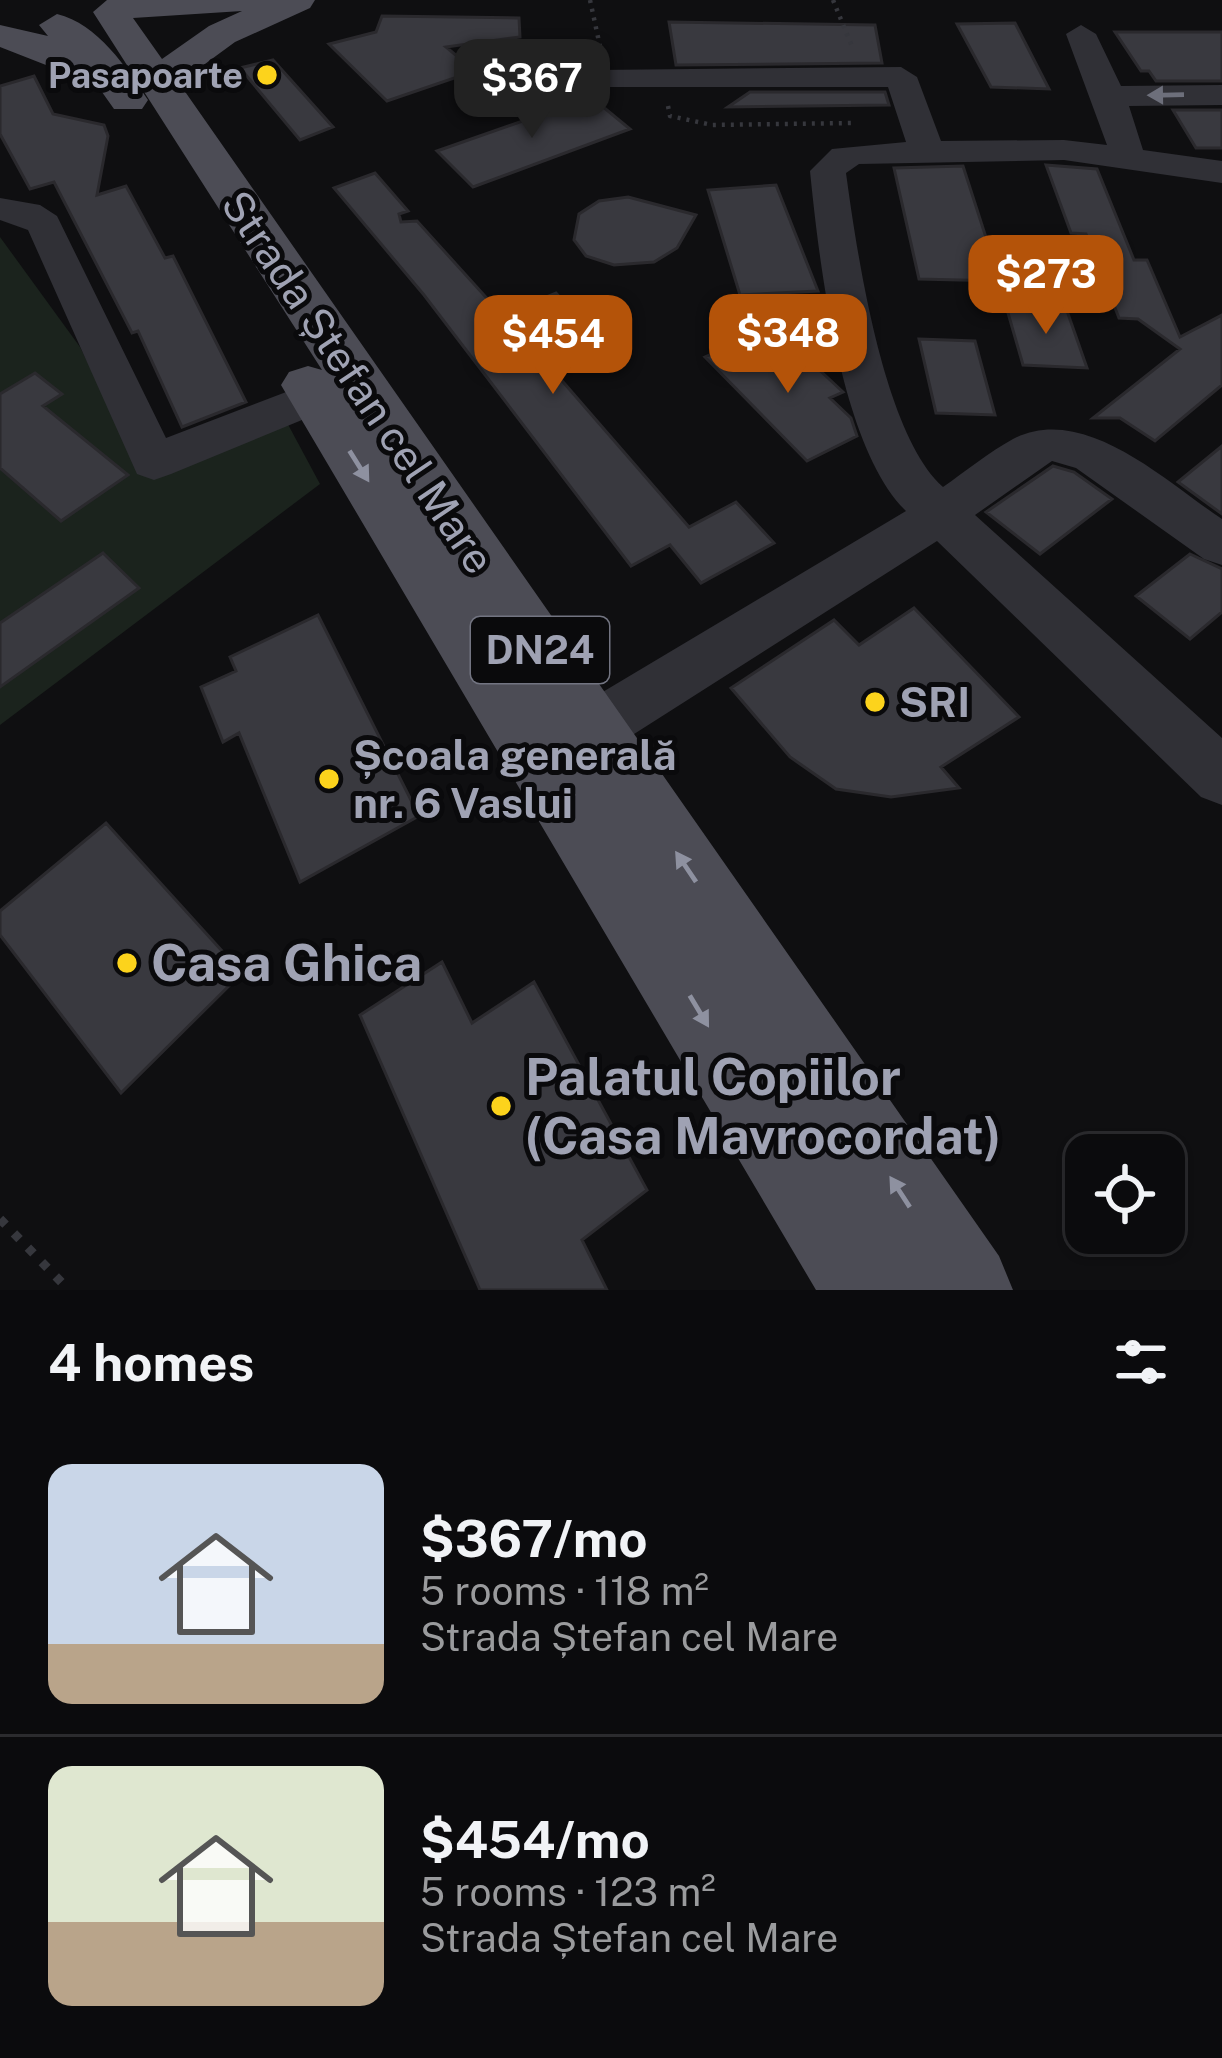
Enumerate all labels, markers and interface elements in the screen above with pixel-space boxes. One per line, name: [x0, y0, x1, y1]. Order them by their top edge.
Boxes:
pin: $367: [461, 39, 603, 141]
place label: Pasapoarte: [48, 54, 243, 96]
text: $367: [481, 55, 583, 101]
marker: Pasapoarte: [254, 62, 280, 88]
one-way arrow: [1146, 86, 1184, 105]
street label: Strada Ștefan cel Mare: [212, 181, 505, 582]
pin: $273: [975, 235, 1117, 337]
text: $273: [995, 251, 1097, 297]
pin: $348: [717, 294, 859, 396]
pin: $454: [482, 295, 624, 397]
text: $348: [736, 310, 840, 356]
text: $454: [501, 311, 605, 357]
one-way arrow: [347, 450, 369, 482]
road number: DN24: [471, 617, 609, 683]
place label: SRI: [899, 677, 970, 726]
marker: SRI: [862, 689, 888, 715]
place label: Școala generală nr. 6 Vaslui: [353, 730, 677, 827]
marker: Școala generală nr. 6 Vaslui: [316, 766, 342, 792]
one-way arrow: [675, 850, 697, 883]
place label: Casa Ghica: [151, 933, 422, 992]
marker: Casa Ghica: [114, 950, 140, 976]
one-way arrow: [688, 994, 709, 1028]
place label: Palatul Copiilor (Casa Mavrocordat): [525, 1047, 1001, 1165]
marker: Palatul Copiilor (Casa Mavrocordat): [488, 1093, 514, 1119]
map controls: [1065, 1134, 1185, 1254]
button: locate: [1065, 1134, 1185, 1254]
one-way arrow: [890, 1176, 912, 1209]
icon: filters: [1108, 1329, 1174, 1395]
text: 4 homes: [48, 1333, 254, 1392]
text: $367/mo: [420, 1509, 648, 1568]
icon: home: [144, 1512, 288, 1656]
text: 5 rooms · 118 m²: [420, 1568, 709, 1614]
text: Strada Ștefan cel Mare: [420, 1614, 838, 1660]
text: $454/mo: [420, 1810, 650, 1869]
icon: home: [144, 1814, 288, 1958]
text: 5 rooms · 123 m²: [420, 1869, 716, 1915]
text: Strada Ștefan cel Mare: [420, 1915, 838, 1961]

